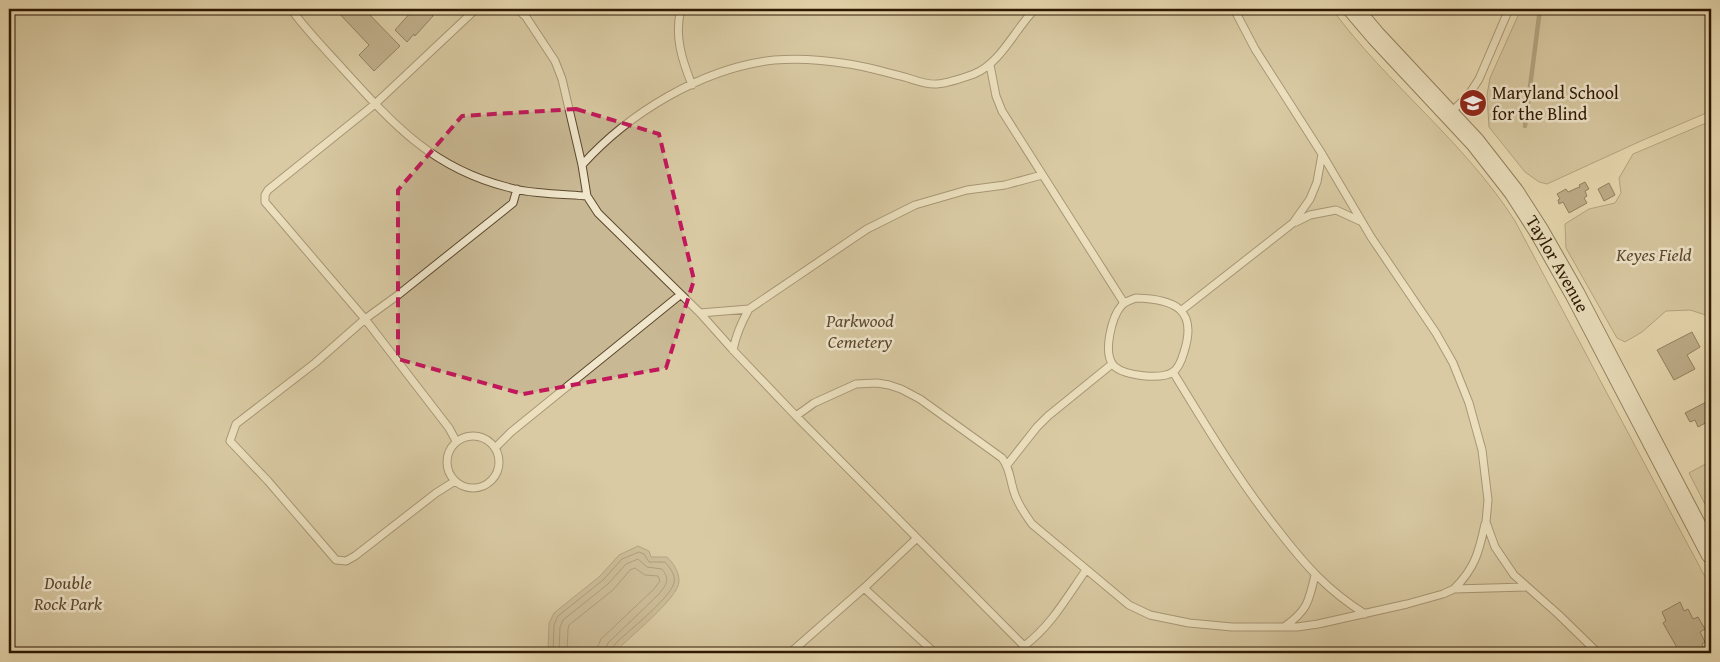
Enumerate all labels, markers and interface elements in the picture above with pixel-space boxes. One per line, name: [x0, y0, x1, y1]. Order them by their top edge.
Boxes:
place label: Maryland School for the Blind: [1492, 79, 1619, 127]
school or university icon: Maryland School for the Blind: [1458, 88, 1488, 118]
street label: Taylor Avenue: [1519, 210, 1596, 317]
park label: Keyes Field: [1615, 241, 1692, 268]
park label: Parkwood Cemetery: [825, 307, 894, 355]
park label: Double Rock Park: [33, 569, 103, 617]

